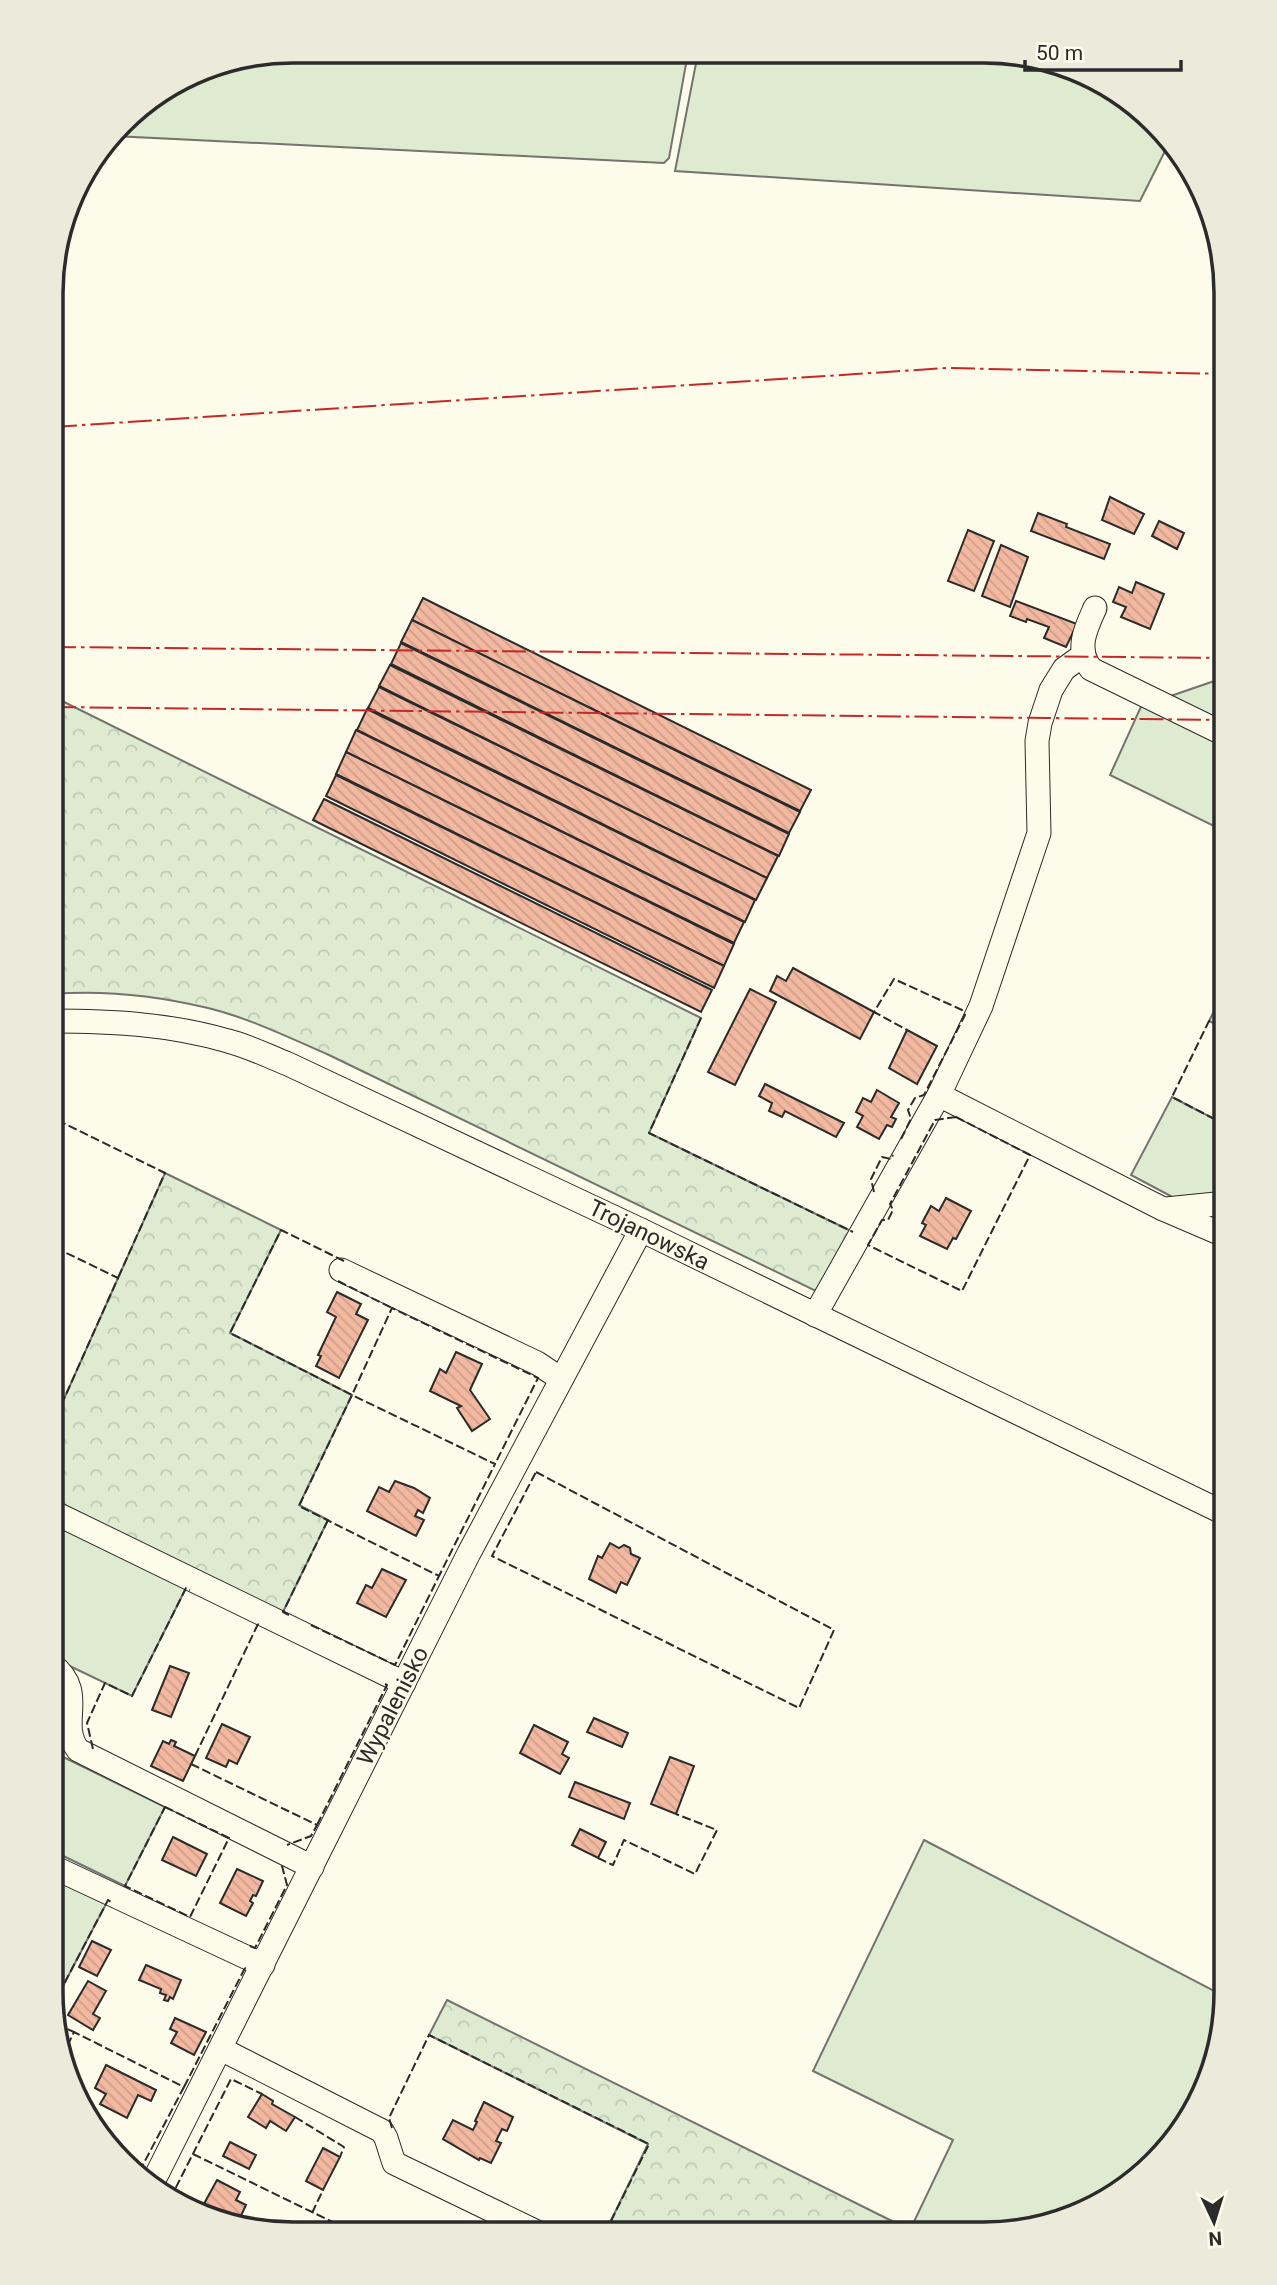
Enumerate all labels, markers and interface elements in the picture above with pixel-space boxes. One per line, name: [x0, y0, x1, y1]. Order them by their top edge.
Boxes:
scale bar: [1025, 28, 1181, 72]
text: 50 m: [1036, 41, 1083, 65]
street label: Trojanowska: [584, 1194, 714, 1276]
street label: Wypalenisko: [352, 1642, 434, 1770]
north arrow: [1179, 2187, 1249, 2257]
text: N: [1208, 2227, 1223, 2250]

